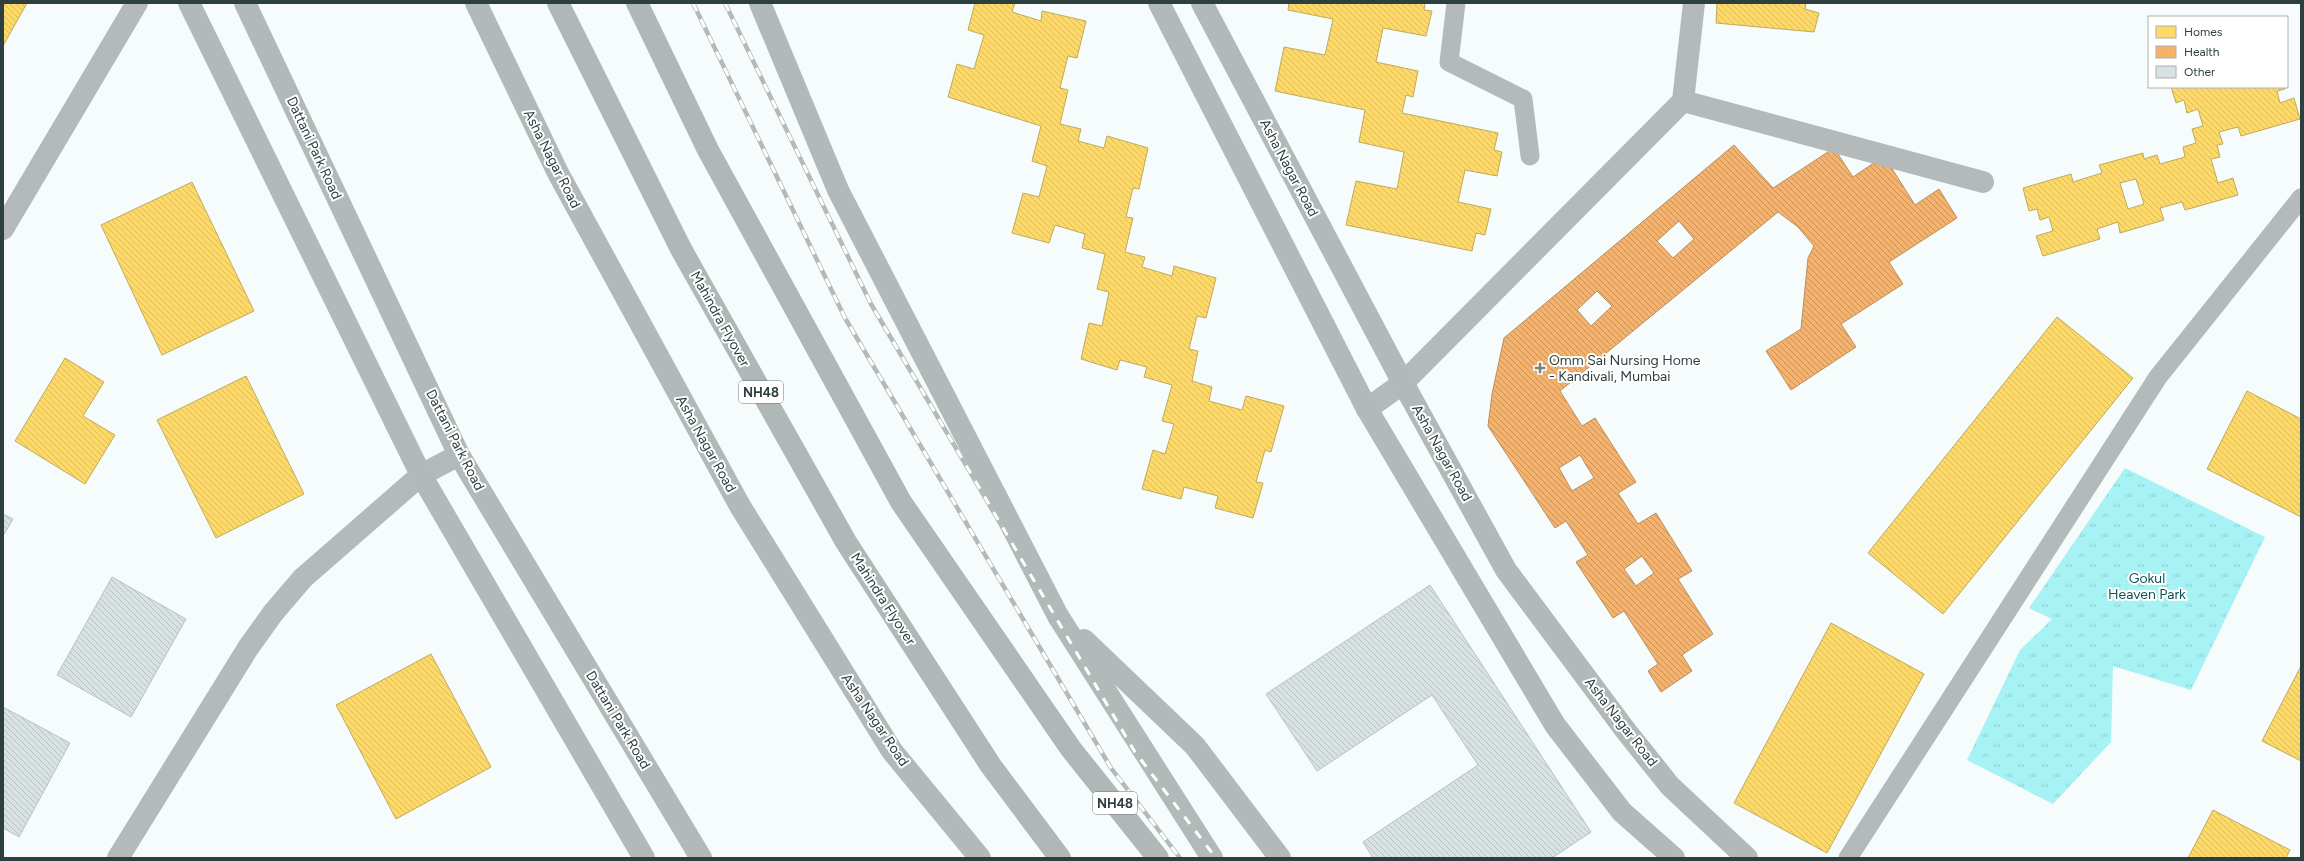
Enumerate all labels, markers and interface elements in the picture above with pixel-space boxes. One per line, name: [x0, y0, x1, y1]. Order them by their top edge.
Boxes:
legend: [2148, 16, 2288, 88]
text: Homes: [2184, 25, 2223, 39]
text: Health: [2184, 45, 2220, 59]
text: Other: [2184, 65, 2215, 79]
street label: Dattani Park Road: [283, 94, 345, 202]
street label: Asha Nagar Road: [520, 107, 584, 211]
street label: Asha Nagar Road: [1256, 116, 1322, 220]
street label: Mahindra Flyover: [687, 268, 753, 370]
place label: Omm Sai Nursing Home - Kandivali, Mumbai: [1549, 352, 1701, 385]
marker: Omm Sai Nursing Home - Kandivali, Mumbai: [1534, 362, 1546, 374]
road number: NH48: [739, 381, 783, 403]
street label: Dattani Park Road: [422, 387, 488, 493]
street label: Asha Nagar Road: [672, 393, 740, 495]
street label: Asha Nagar Road: [1408, 402, 1476, 504]
street label: Mahindra Flyover: [847, 550, 919, 649]
park label: Gokul Heaven Park: [2108, 570, 2186, 603]
street label: Dattani Park Road: [582, 668, 654, 772]
street label: Asha Nagar Road: [838, 670, 912, 770]
street label: Asha Nagar Road: [1581, 674, 1661, 770]
road number: NH48: [1093, 792, 1137, 814]

